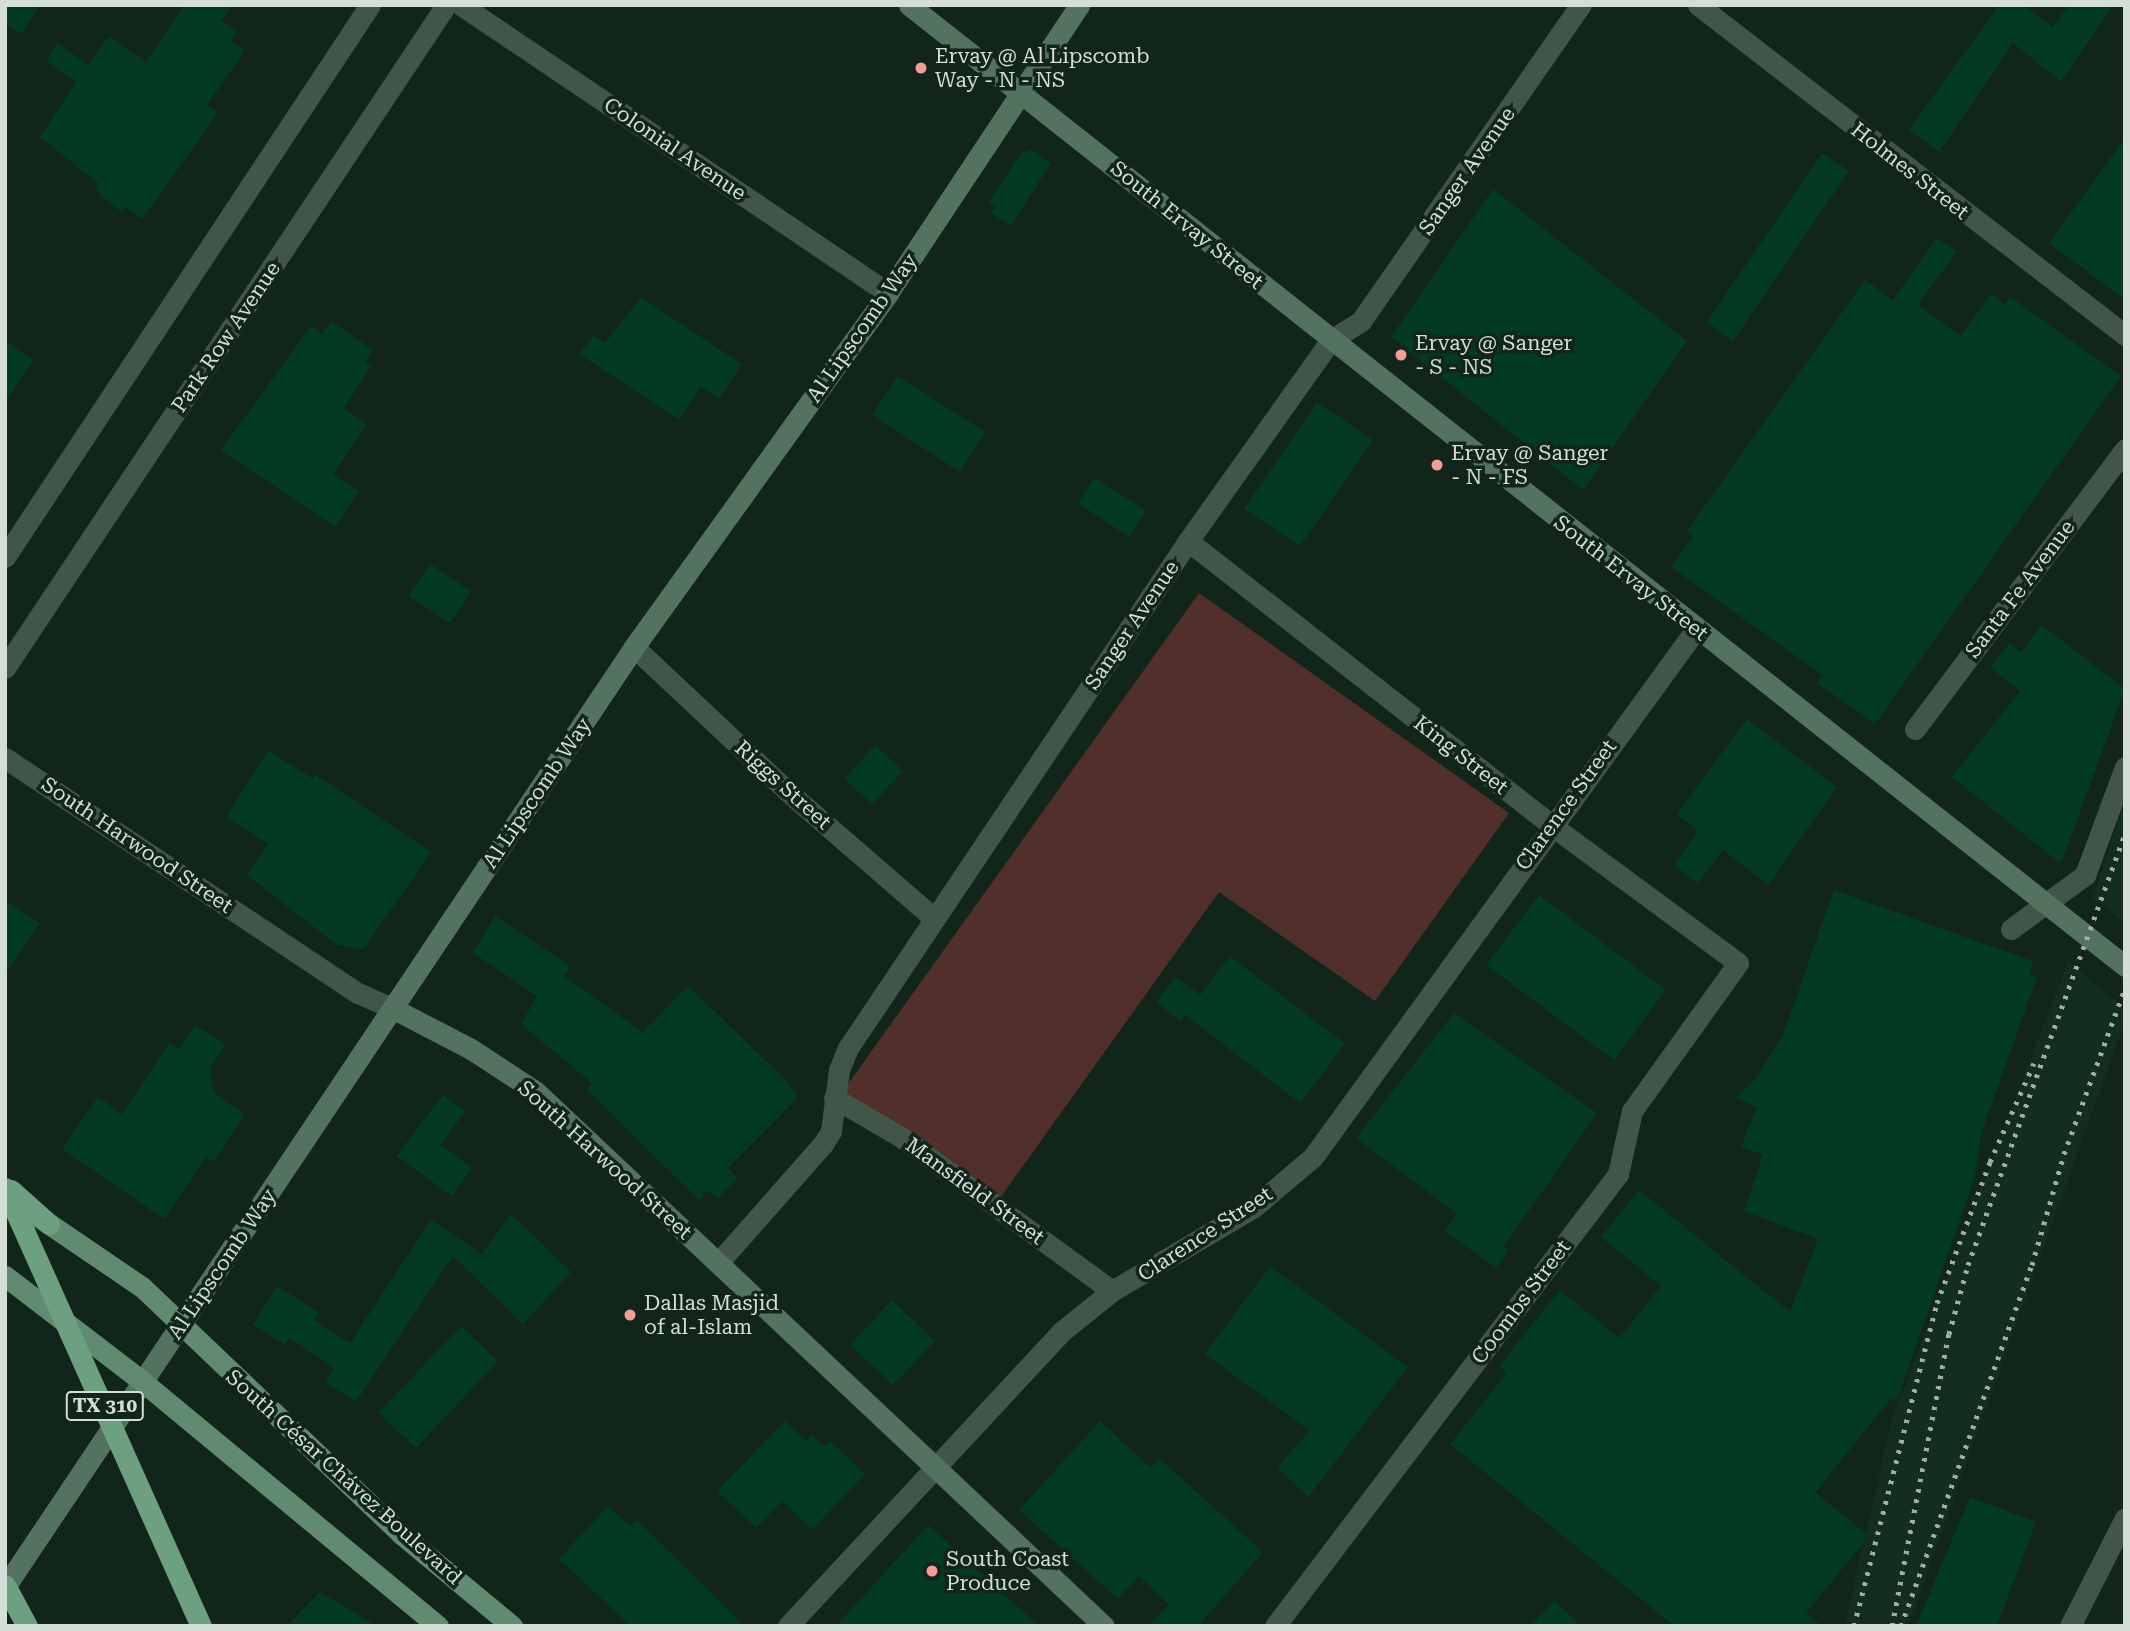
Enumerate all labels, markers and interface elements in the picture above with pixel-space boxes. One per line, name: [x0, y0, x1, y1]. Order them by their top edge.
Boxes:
place label: Ervay @ Al Lipscomb Way - N - NS: [935, 43, 1149, 93]
marker: Ervay @ Al Lipscomb Way - N - NS: [913, 60, 929, 76]
street label: Colonial Avenue: [599, 92, 751, 206]
street label: Sanger Avenue: [1414, 102, 1520, 240]
street label: Holmes Street: [1846, 117, 1974, 225]
street label: South Ervay Street: [1106, 156, 1268, 294]
street label: Al Lipscomb Way: [801, 249, 923, 407]
street label: Park Row Avenue: [166, 257, 286, 417]
place label: Ervay @ Sanger - S - NS: [1415, 330, 1572, 380]
marker: Ervay @ Sanger - S - NS: [1393, 347, 1409, 363]
place label: Ervay @ Sanger - N - FS: [1451, 440, 1608, 490]
marker: Ervay @ Sanger - N - FS: [1429, 457, 1445, 473]
street label: South Ervay Street: [1549, 510, 1713, 646]
street label: Santa Fe Avenue: [1960, 515, 2080, 663]
street label: Sanger Avenue: [1080, 556, 1184, 694]
street label: King Street: [1409, 710, 1513, 800]
street label: Al Lipscomb Way: [477, 713, 597, 873]
street label: Riggs Street: [730, 735, 836, 835]
street label: Clarence Street: [1510, 735, 1622, 875]
street label: South Harwood Street: [36, 771, 238, 919]
street label: South Harwood Street: [513, 1075, 697, 1245]
street label: Mansfield Street: [901, 1132, 1049, 1250]
street label: Clarence Street: [1133, 1181, 1277, 1287]
street label: Al Lipscomb Way: [162, 1184, 282, 1344]
street label: Coombs Street: [1466, 1235, 1576, 1369]
place label: Dallas Masjid of al-Islam: [644, 1290, 779, 1340]
marker: Dallas Masjid of al-Islam: [622, 1307, 638, 1323]
street label: South César Chávez Boulevard: [221, 1364, 467, 1590]
road number: TX 310: [65, 1390, 145, 1422]
place label: South Coast Produce: [946, 1546, 1069, 1596]
marker: South Coast Produce: [924, 1563, 940, 1579]

